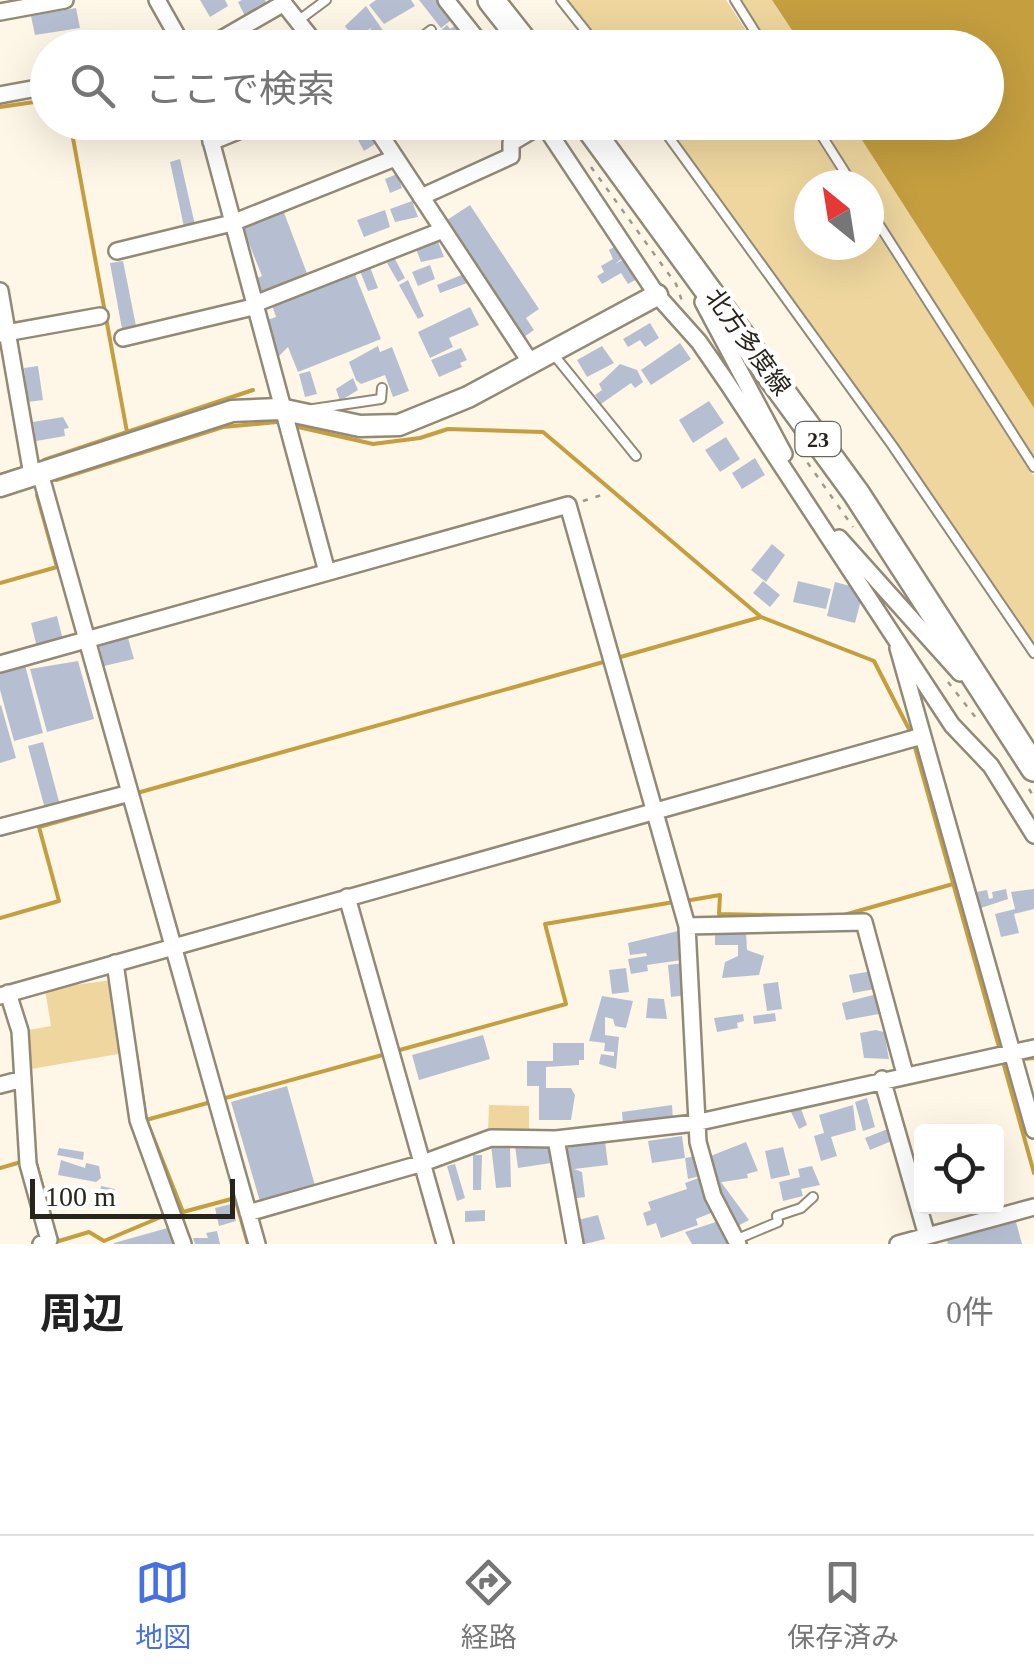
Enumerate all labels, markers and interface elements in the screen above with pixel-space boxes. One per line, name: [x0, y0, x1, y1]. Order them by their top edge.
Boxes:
search box: [30, 30, 1004, 140]
icon: search: [65, 58, 120, 113]
text: ここで検索: [145, 68, 335, 110]
north arrow: [794, 170, 884, 260]
street label: 北方多度線: [700, 283, 796, 401]
road number: 23: [796, 422, 840, 456]
map controls: [914, 1124, 1004, 1214]
button: locate: [914, 1124, 1004, 1214]
scale bar: [30, 1174, 235, 1218]
text: 100 m: [45, 1181, 116, 1212]
text: 周辺: [40, 1291, 124, 1337]
text: 0件: [946, 1294, 994, 1330]
tab: 地図: [135, 1555, 191, 1655]
tab: 経路: [461, 1555, 517, 1655]
tab: 保存済み: [787, 1555, 899, 1655]

